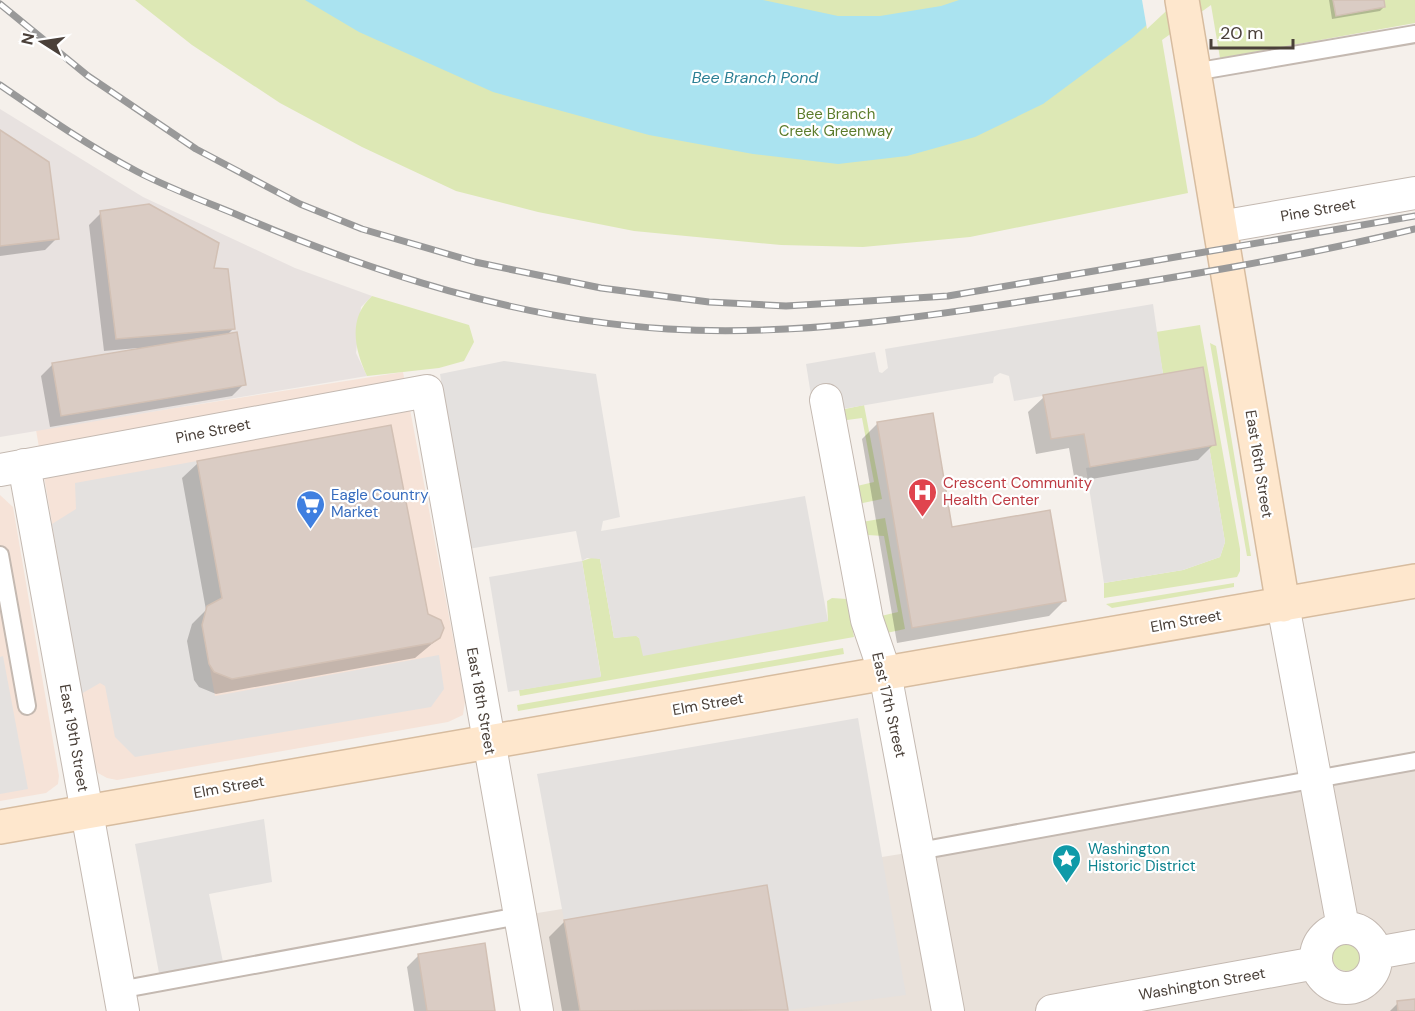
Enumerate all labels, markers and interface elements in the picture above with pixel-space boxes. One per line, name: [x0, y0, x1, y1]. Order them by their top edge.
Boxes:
north arrow: [12, 12, 72, 72]
scale bar: [1211, 12, 1294, 50]
text: 20 m: [1220, 21, 1263, 45]
text: N: [16, 31, 39, 47]
water label: Bee Branch Pond: [692, 67, 819, 88]
park label: Bee Branch Creek Greenway: [779, 104, 894, 141]
street label: Pine Street: [1279, 194, 1357, 226]
street label: East 16th Street: [1241, 409, 1277, 519]
street label: Pine Street: [174, 414, 252, 448]
place label: Crescent Community Health Center: [943, 473, 1093, 510]
hospital icon: Crescent Community Health Center: [906, 476, 938, 518]
place label: Eagle Country Market: [331, 485, 429, 522]
supermarket icon: Eagle Country Market: [294, 488, 326, 530]
street label: Elm Street: [1149, 605, 1223, 637]
street label: East 18th Street: [462, 646, 500, 756]
street label: East 17th Street: [867, 650, 911, 760]
street label: East 19th Street: [55, 683, 93, 793]
street label: Elm Street: [671, 688, 745, 720]
street label: Elm Street: [192, 771, 266, 803]
place label: Washington Historic District: [1088, 839, 1196, 876]
place icon: Washington Historic District: [1051, 842, 1083, 884]
street label: Washington Street: [1137, 963, 1267, 1005]

